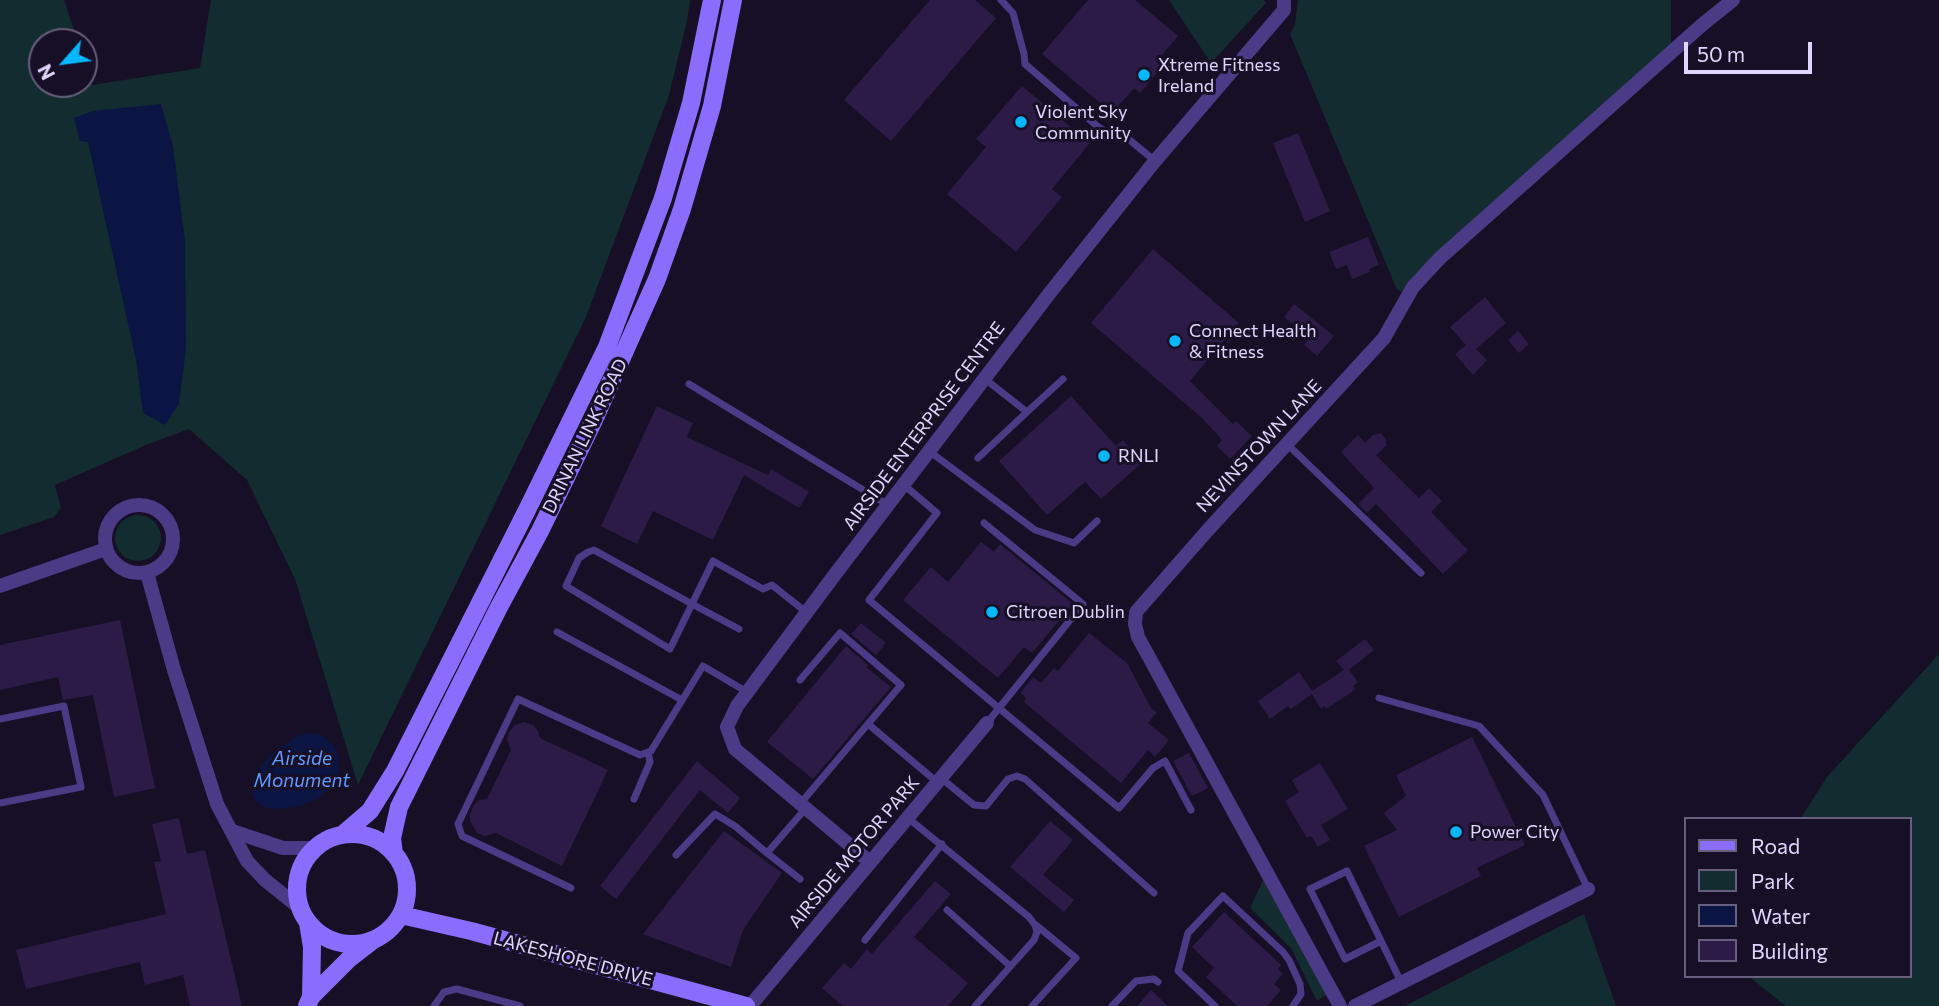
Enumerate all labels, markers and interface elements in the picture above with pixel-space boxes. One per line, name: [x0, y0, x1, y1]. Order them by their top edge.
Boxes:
north arrow: [28, 28, 98, 98]
scale bar: [1687, 28, 1815, 72]
text: 50 m: [1697, 41, 1745, 66]
place label: Xtreme Fitness Ireland: [1158, 54, 1280, 96]
text: N: [32, 60, 59, 84]
marker: Xtreme Fitness Ireland: [1136, 67, 1152, 83]
place label: Violent Sky Community: [1035, 101, 1131, 144]
marker: Violent Sky Community: [1013, 114, 1029, 130]
street label: AIRSIDE ENTERPRISE CENTRE: [839, 318, 1009, 534]
place label: Connect Health & Fitness: [1189, 320, 1317, 362]
marker: Connect Health & Fitness: [1167, 333, 1183, 349]
street label: DRINAN LINK ROAD: [538, 355, 632, 517]
street label: NEVINSTOWN LANE: [1192, 375, 1326, 517]
place label: RNLI: [1118, 445, 1159, 467]
marker: RNLI: [1096, 448, 1112, 464]
place label: Citroen Dublin: [1006, 601, 1125, 623]
marker: Citroen Dublin: [984, 604, 1000, 620]
water label: Airside Monument: [254, 748, 350, 792]
street label: AIRSIDE MOTOR PARK: [784, 772, 924, 932]
legend: [1684, 817, 1911, 978]
place label: Power City: [1470, 821, 1559, 843]
marker: Power City: [1448, 824, 1464, 840]
text: Road: [1751, 833, 1800, 858]
text: Park: [1751, 868, 1795, 893]
text: Water: [1751, 903, 1810, 928]
street label: LAKESHORE DRIVE: [491, 927, 655, 991]
text: Building: [1751, 938, 1828, 963]

